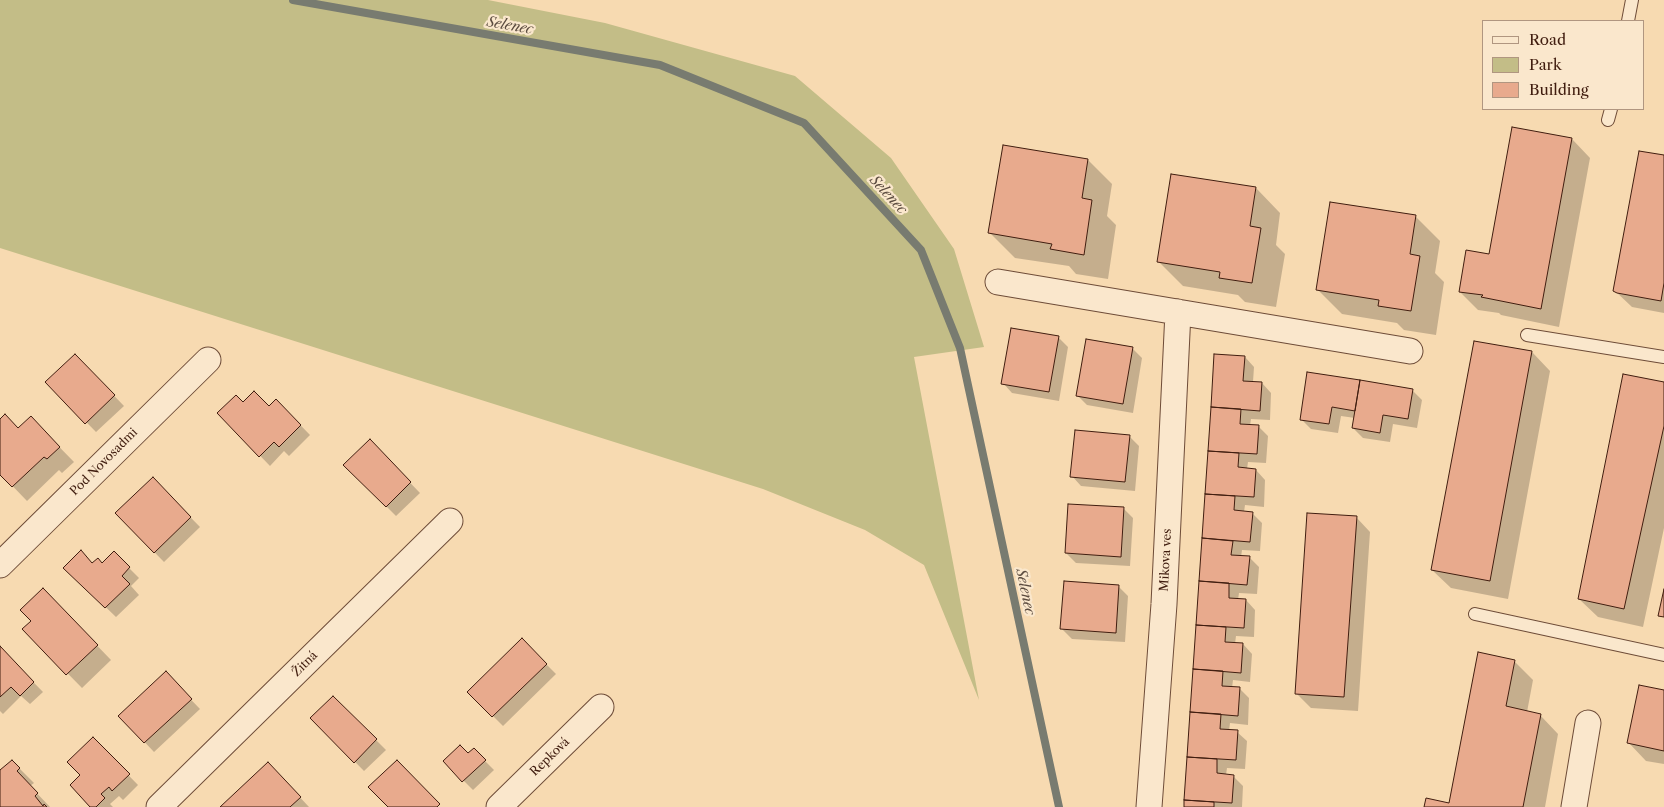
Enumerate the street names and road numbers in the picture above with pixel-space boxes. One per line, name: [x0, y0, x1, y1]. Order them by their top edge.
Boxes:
street label: Pod Novosadmi: [67, 425, 141, 499]
street label: Mikova ves: [1157, 528, 1175, 592]
street label: Žitná: [289, 648, 321, 680]
street label: Repková: [527, 735, 573, 779]

